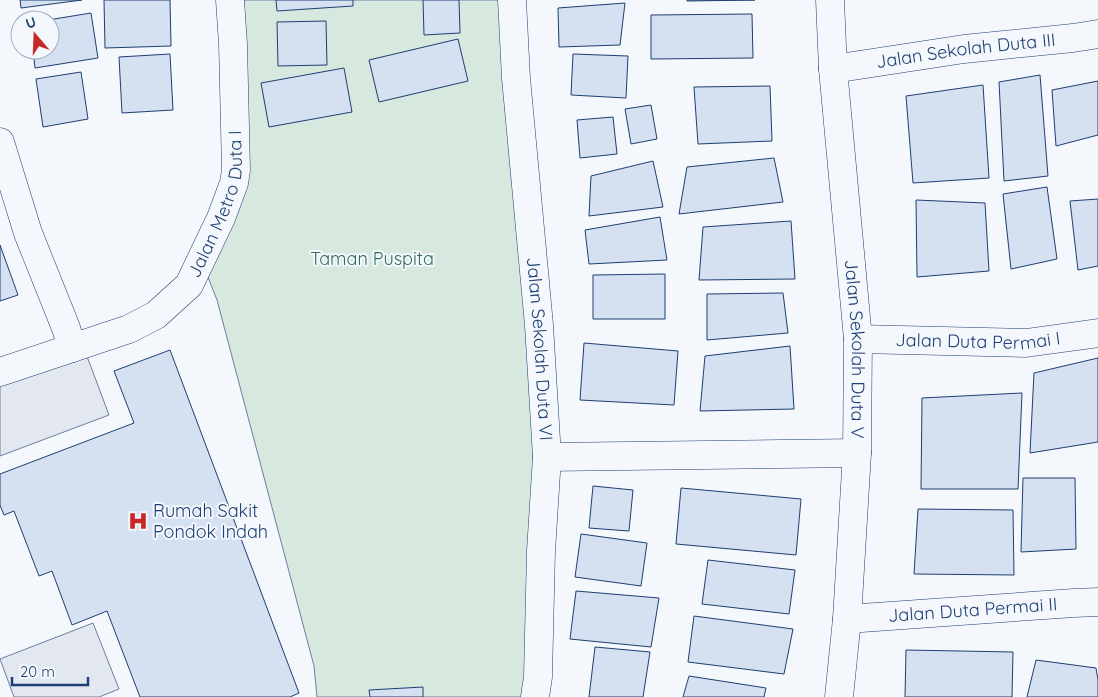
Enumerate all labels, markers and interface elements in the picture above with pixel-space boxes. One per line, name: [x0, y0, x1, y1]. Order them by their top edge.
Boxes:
north arrow: [10, 10, 60, 60]
text: U: [23, 13, 38, 33]
street label: Jalan Sekolah Duta III: [874, 28, 1057, 73]
street label: Jalan Metro Duta I: [182, 130, 247, 281]
park label: Taman Puspita: [310, 247, 434, 270]
street label: Jalan Sekolah Duta VI: [522, 256, 558, 441]
street label: Jalan Sekolah Duta V: [840, 258, 870, 439]
street label: Jalan Duta Permai I: [895, 326, 1062, 355]
place label: Rumah Sakit Pondok Indah: [153, 499, 268, 543]
hospital icon: Rumah Sakit Pondok Indah: [127, 510, 149, 532]
street label: Jalan Duta Permai II: [887, 592, 1058, 627]
scale bar: [12, 654, 89, 686]
text: 20 m: [20, 662, 55, 681]

